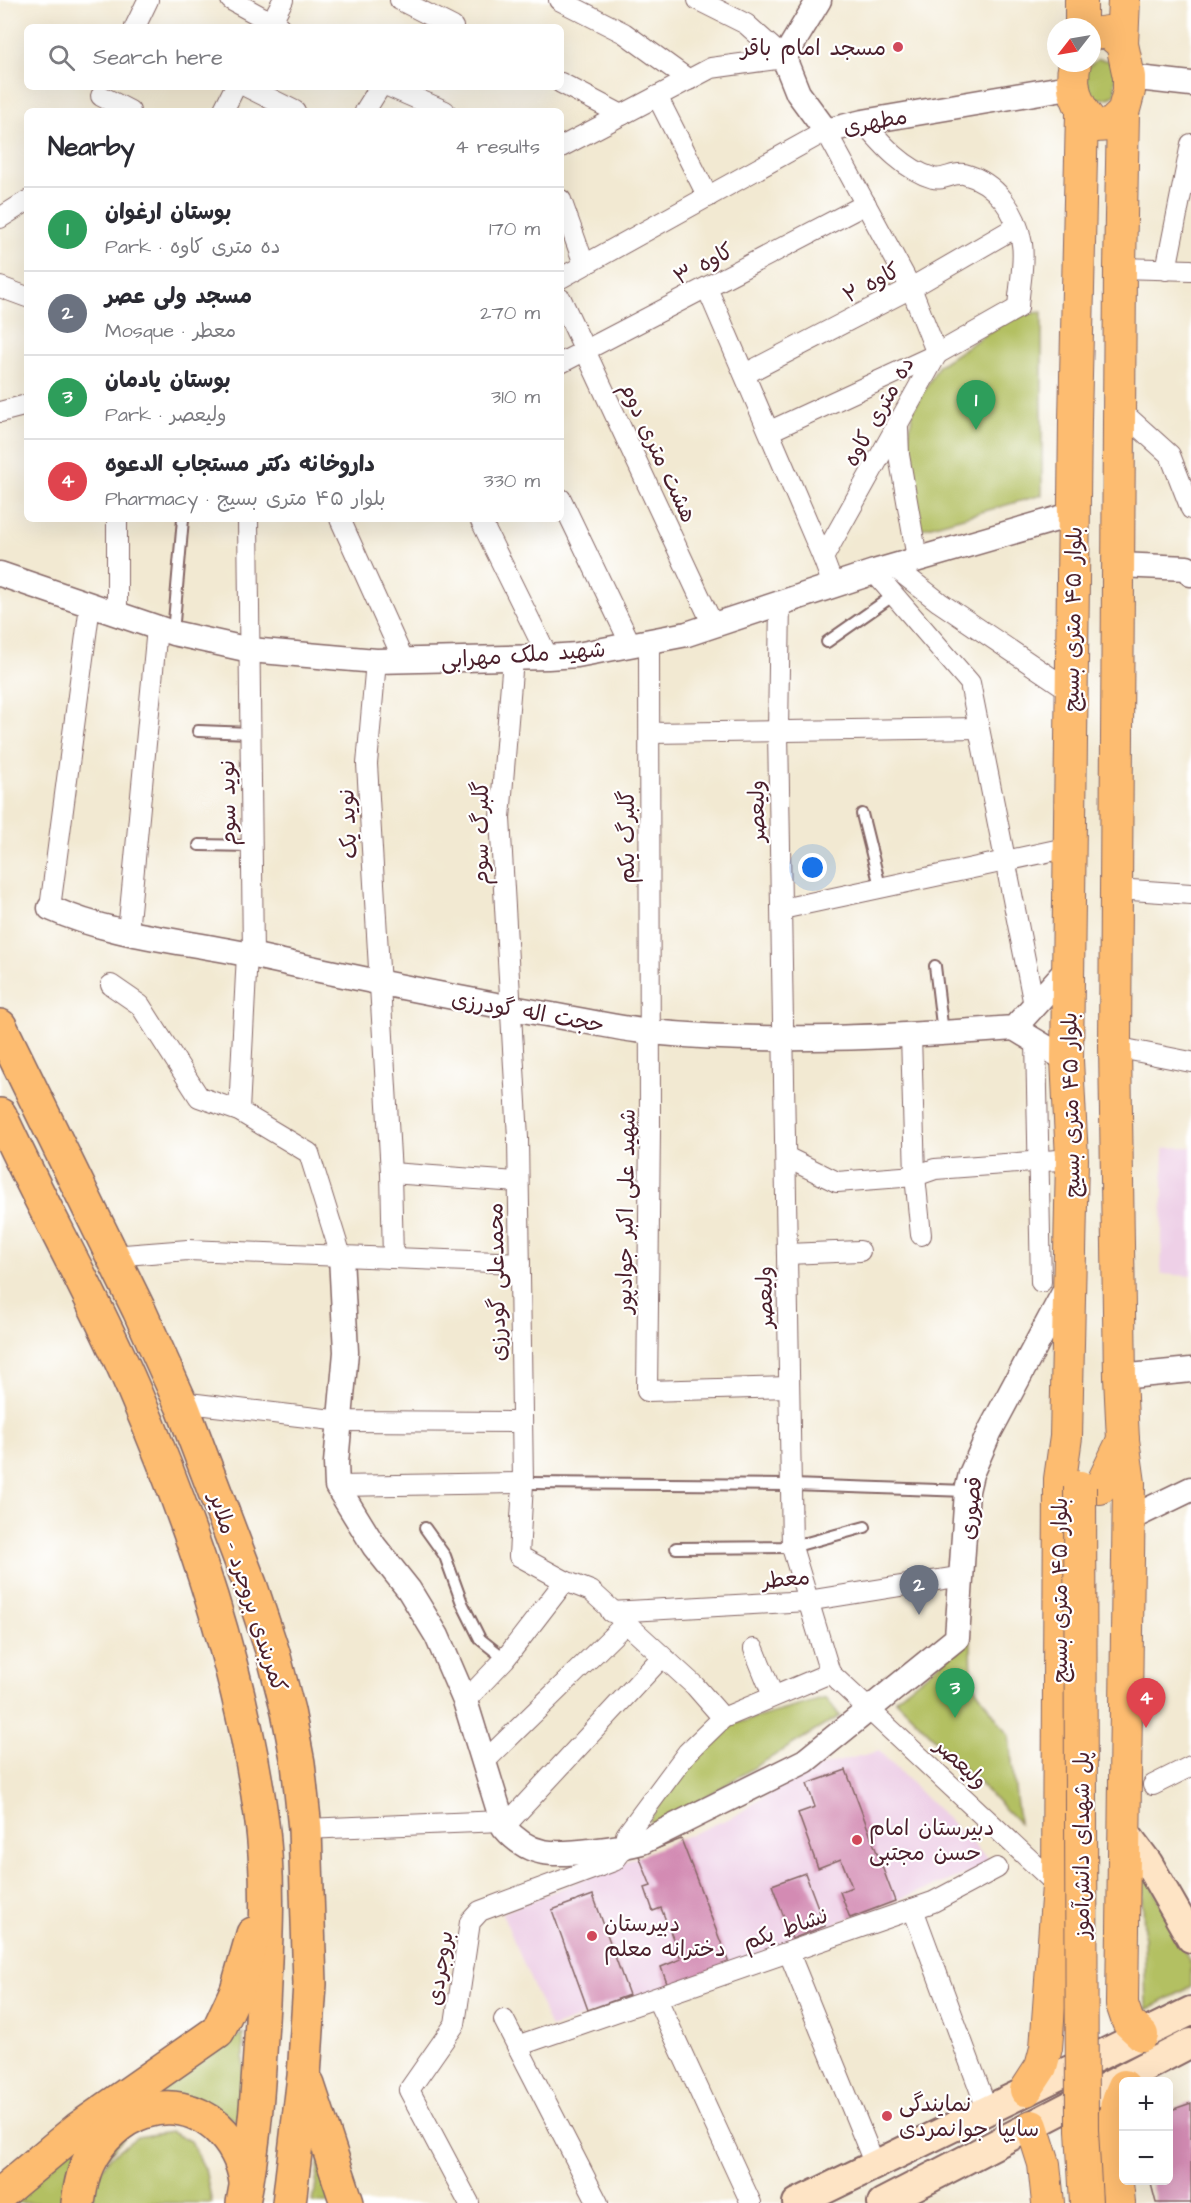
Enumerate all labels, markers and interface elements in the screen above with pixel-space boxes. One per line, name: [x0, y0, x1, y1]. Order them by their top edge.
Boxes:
north arrow: [1047, 18, 1101, 72]
search box: [24, 24, 564, 90]
place label: مسجد امام باقر: [739, 33, 886, 64]
marker: مسجد امام باقر: [891, 40, 905, 54]
icon: search: [45, 41, 78, 74]
text: Search here: [93, 42, 223, 73]
street label: مطهری: [841, 101, 910, 144]
text: Nearby: [48, 129, 135, 165]
text: 4 results: [455, 133, 540, 161]
text: بوستان ارغوان: [105, 197, 231, 228]
text: 1: [66, 215, 69, 243]
text: 170 m: [489, 215, 540, 243]
text: Park · ده متری کاوه: [105, 233, 280, 261]
street label: کاوه ۳: [668, 236, 739, 293]
street label: کاوه ۲: [838, 255, 906, 311]
text: مسجد ولی عصر: [105, 281, 252, 312]
text: 2: [62, 299, 73, 327]
text: 270 m: [480, 299, 540, 327]
text: Mosque · معطر: [105, 317, 236, 345]
street label: ده متری کاوه: [836, 351, 922, 472]
text: بوستان یادمان: [105, 365, 231, 396]
street label: هشت متری دوم: [611, 377, 704, 528]
pin: 1: [956, 380, 996, 430]
text: 3: [62, 383, 73, 411]
text: 310 m: [491, 383, 540, 411]
text: Park · ولیعصر: [105, 401, 226, 429]
text: داروخانه دکتر مستجاب الدعوه: [105, 449, 375, 480]
text: 4: [61, 467, 74, 495]
text: 330 m: [483, 467, 540, 495]
text: Pharmacy · بلوار ۴۵ متری بسیج: [105, 485, 386, 513]
street label: بلوار ۴۵ متری بسیج: [1056, 526, 1091, 712]
street label: شهید ملک مهرابی: [440, 634, 607, 677]
street label: نوید سوم: [212, 760, 246, 846]
street label: ولیعصر: [741, 780, 774, 844]
street label: گلبرگ سوم: [466, 781, 498, 885]
street label: نوید یک: [331, 788, 366, 860]
street label: گلبرگ یکم: [612, 790, 643, 884]
your location: [798, 853, 827, 882]
street label: حجت اله گودرزی: [449, 984, 607, 1041]
street label: بلوار ۴۵ متری بسیج: [1054, 1012, 1089, 1198]
street label: شهید علی اکبر جوادپور: [609, 1108, 644, 1316]
street label: محمدعلی گودرزی: [481, 1202, 514, 1362]
street label: ولیعصر: [749, 1266, 782, 1330]
street label: قصوری: [952, 1475, 991, 1542]
street label: کمربندی بروجرد - ملایر: [200, 1487, 294, 1696]
street label: بلوار ۴۵ متری بسیج: [1045, 1497, 1076, 1683]
street label: معطر: [759, 1562, 811, 1597]
pin: 2: [900, 1566, 938, 1615]
pin: 3: [936, 1668, 974, 1718]
pin: 4: [1126, 1678, 1166, 1728]
street label: ولیعصر: [926, 1730, 994, 1797]
street label: پل شهدای دانش‌آموز: [1067, 1751, 1098, 1941]
place label: دبیرستان امام حسن مجتبی: [869, 1813, 994, 1869]
marker: دبیرستان امام حسن مجتبی: [850, 1833, 864, 1847]
street label: نشاط یکم: [739, 1900, 832, 1958]
place label: دبیرستان دخترانه معلم: [604, 1909, 726, 1965]
street label: بروجردی: [419, 1928, 462, 2008]
marker: دبیرستان دخترانه معلم: [585, 1929, 599, 1943]
map controls: [1119, 2077, 1173, 2185]
button: +: [1119, 2077, 1173, 2131]
place label: نمایندگی سایپا جوانمردی: [899, 2089, 1039, 2145]
marker: نمایندگی سایپا جوانمردی: [880, 2109, 894, 2123]
button: −: [1119, 2131, 1173, 2185]

